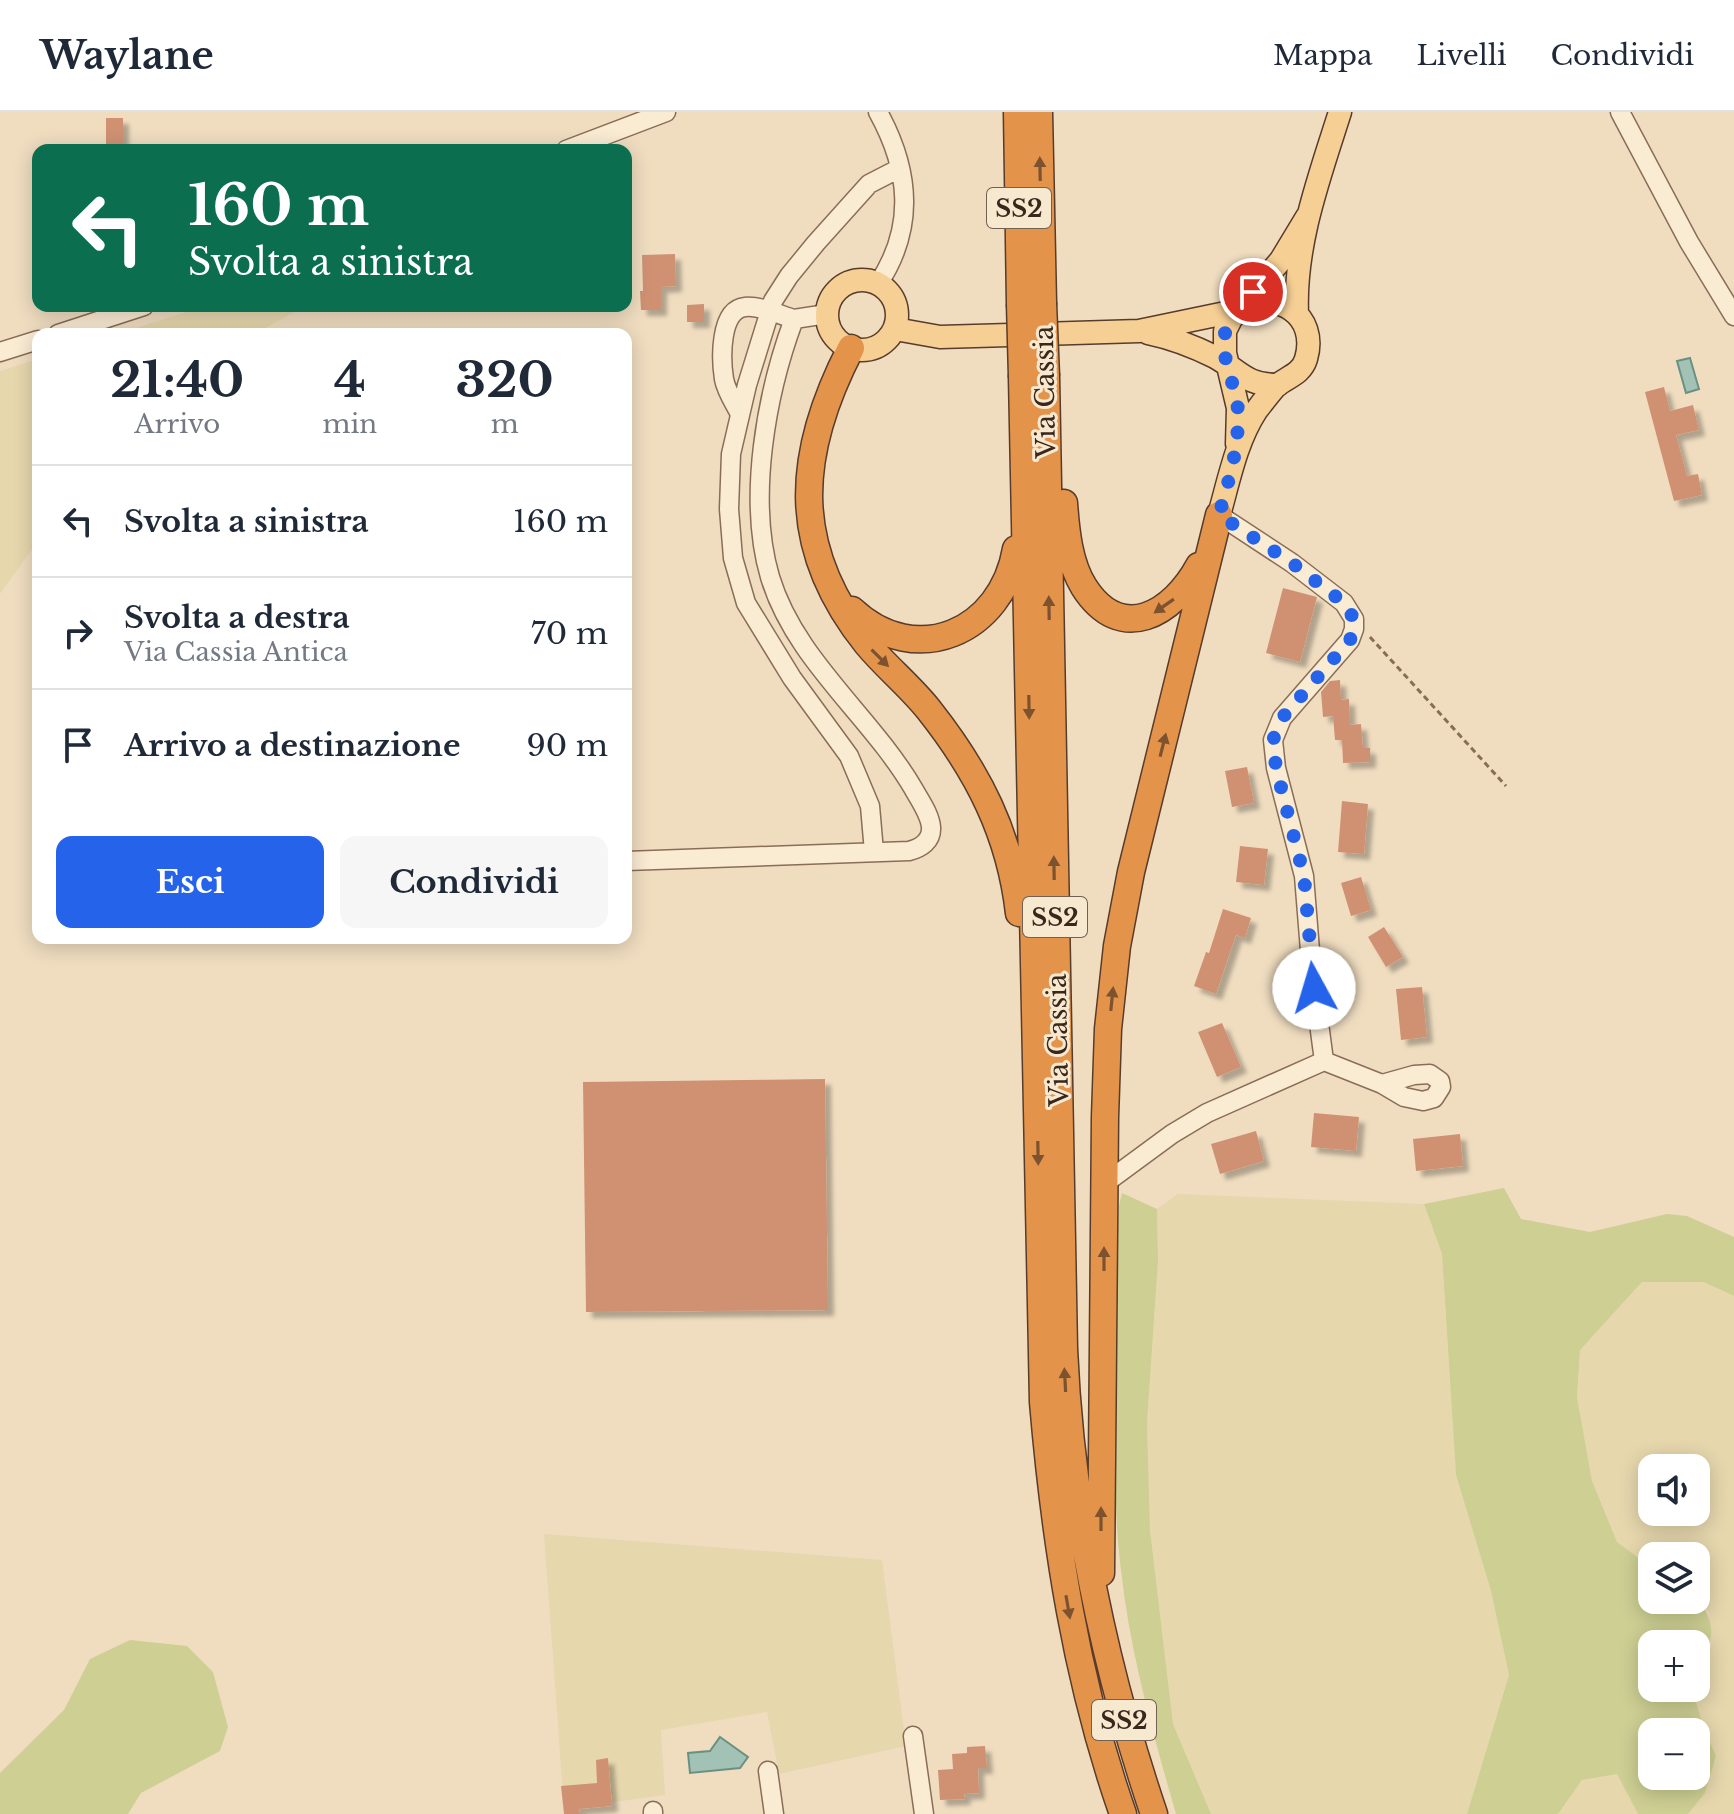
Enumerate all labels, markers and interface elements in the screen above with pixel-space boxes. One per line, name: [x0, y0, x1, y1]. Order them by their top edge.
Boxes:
text: Waylane: [40, 32, 214, 79]
text: Mappa: [1273, 38, 1373, 73]
text: Livelli: [1417, 38, 1507, 73]
text: Condividi: [1551, 38, 1694, 73]
one-way arrow: [1034, 156, 1047, 181]
text: 160 m: [188, 171, 369, 240]
icon: left: [56, 176, 160, 280]
road number: SS2: [987, 188, 1051, 228]
text: Svolta a sinistra: [188, 240, 473, 285]
pin: [1219, 258, 1287, 326]
icon: arrive: [1231, 270, 1275, 314]
street label: Via Cassia: [1028, 325, 1062, 460]
text: 21:40: [110, 350, 244, 410]
text: 4: [334, 350, 366, 410]
text: 320: [456, 350, 554, 410]
text: Arrivo: [134, 408, 220, 440]
text: min: [323, 408, 377, 440]
text: m: [491, 408, 519, 440]
icon: left: [56, 499, 100, 543]
text: Svolta a sinistra: [124, 503, 369, 540]
text: 160 m: [513, 503, 608, 540]
one-way arrow: [1043, 595, 1055, 620]
one-way arrow: [1153, 598, 1174, 613]
text: Svolta a destra: [124, 599, 350, 636]
icon: right: [56, 611, 100, 655]
text: 70 m: [531, 615, 608, 652]
text: Via Cassia Antica: [124, 636, 348, 668]
one-way arrow: [870, 648, 889, 666]
one-way arrow: [1022, 695, 1035, 720]
icon: arrive: [56, 723, 100, 767]
text: Arrivo a destinazione: [124, 727, 460, 764]
text: 90 m: [526, 727, 608, 764]
one-way arrow: [1158, 732, 1170, 757]
button: Esci: [56, 836, 324, 928]
button: Condividi: [340, 836, 608, 928]
one-way arrow: [1048, 855, 1060, 880]
road number: SS2: [1023, 897, 1087, 937]
position arrow: [1272, 946, 1356, 1030]
street label: Via Cassia: [1041, 973, 1075, 1108]
one-way arrow: [1105, 986, 1118, 1011]
one-way arrow: [1031, 1141, 1044, 1166]
one-way arrow: [1098, 1246, 1110, 1271]
one-way arrow: [1059, 1367, 1072, 1392]
map controls: [1638, 1454, 1710, 1790]
button: sound: [1638, 1454, 1710, 1526]
one-way arrow: [1095, 1506, 1108, 1531]
button: layers: [1638, 1542, 1710, 1614]
one-way arrow: [1062, 1595, 1074, 1620]
button: +: [1638, 1630, 1710, 1702]
road number: SS2: [1092, 1700, 1156, 1740]
button: −: [1638, 1718, 1710, 1790]

